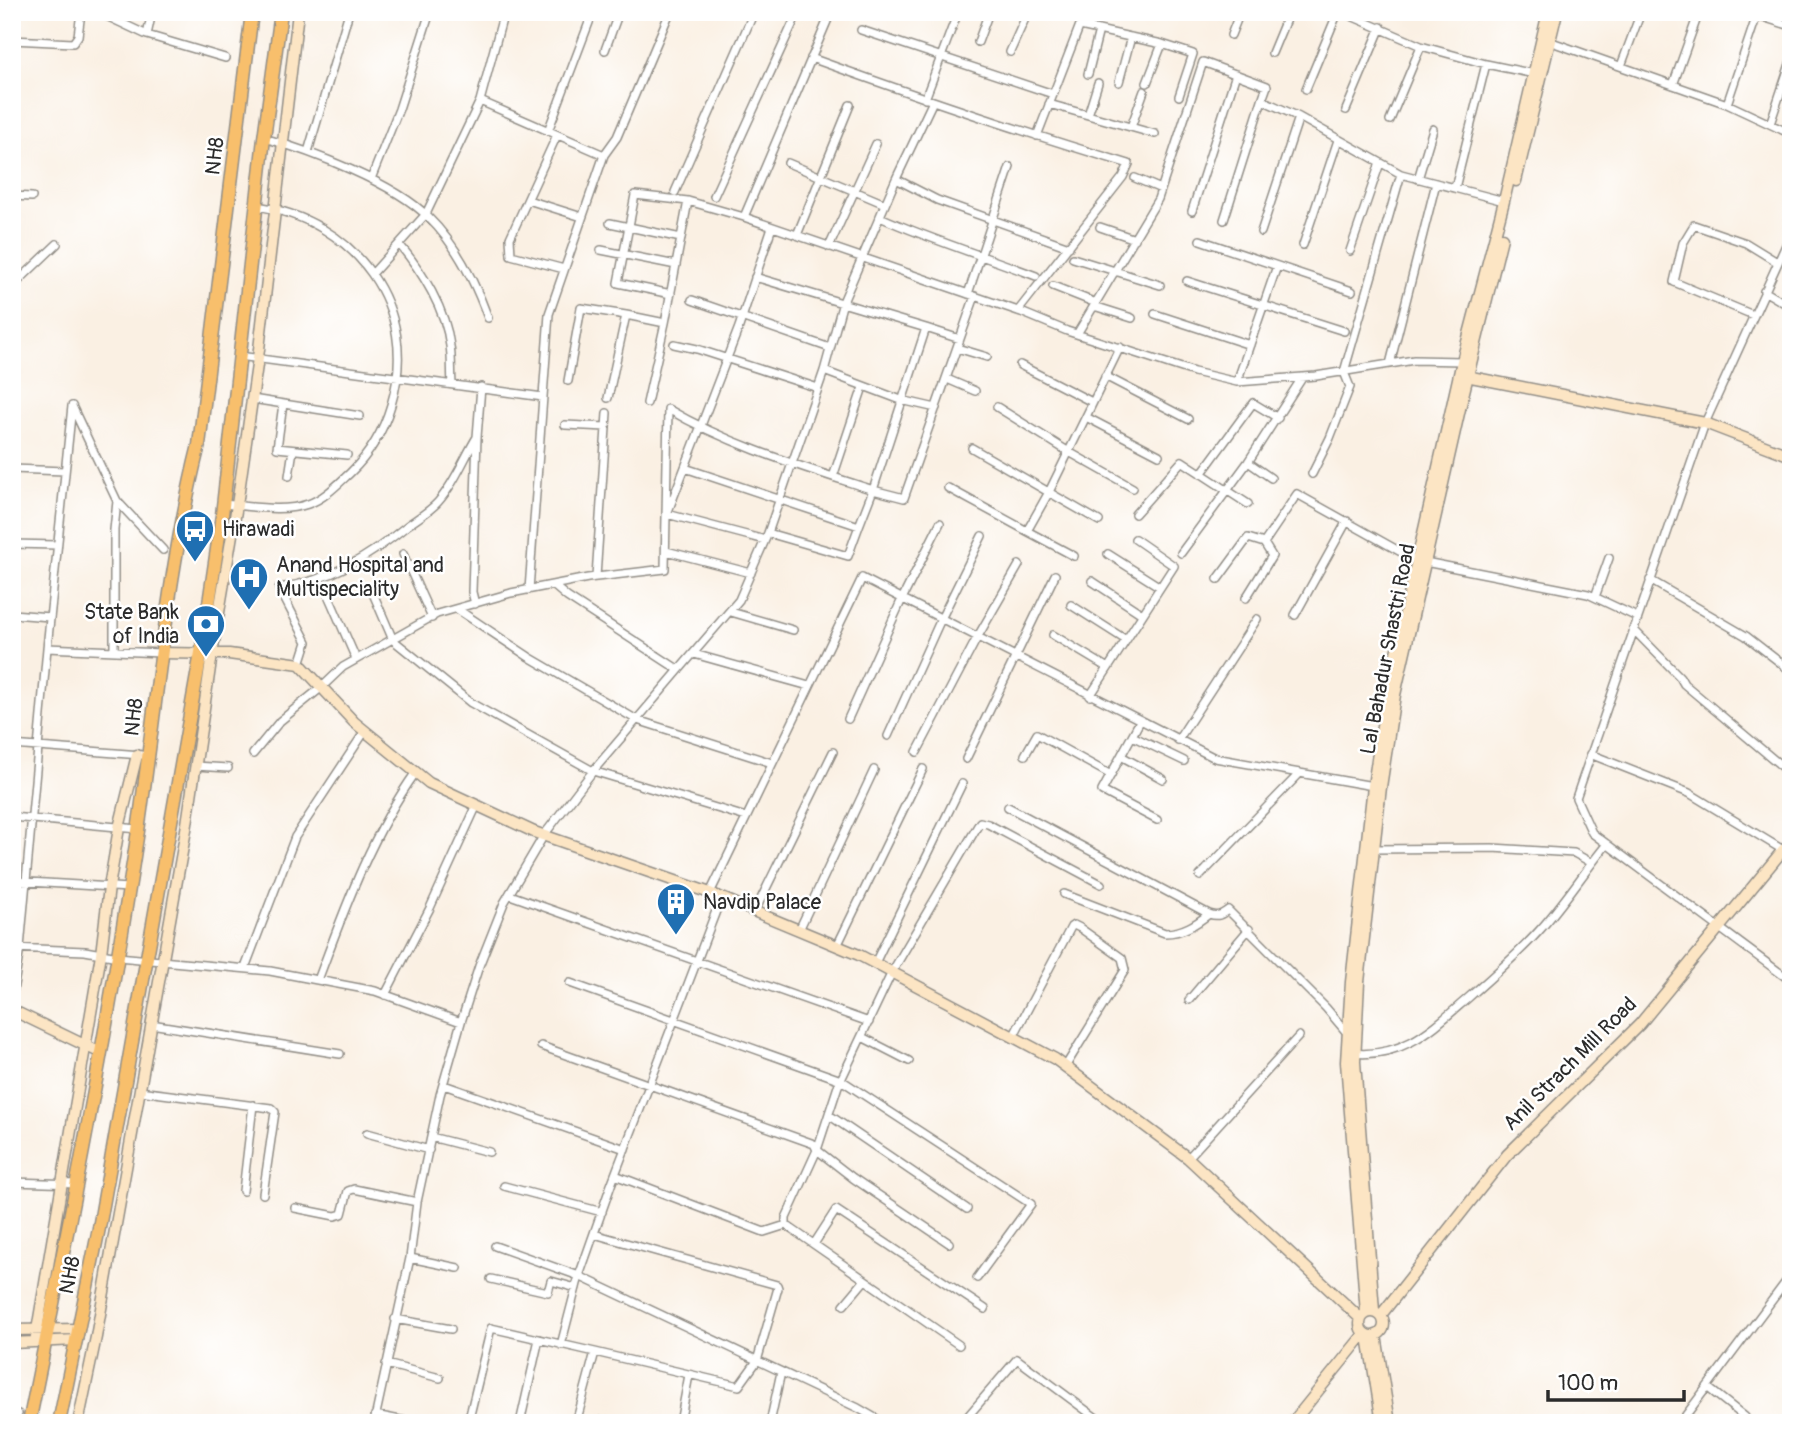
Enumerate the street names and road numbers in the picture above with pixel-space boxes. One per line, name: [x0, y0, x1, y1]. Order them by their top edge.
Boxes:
street label: NH8: [199, 135, 231, 177]
street label: Lal Bahadur Shastri Road: [1354, 541, 1422, 757]
street label: NH8: [118, 696, 150, 738]
street label: Anil Strach Mill Road: [1497, 991, 1643, 1137]
street label: NH8: [53, 1254, 87, 1296]

